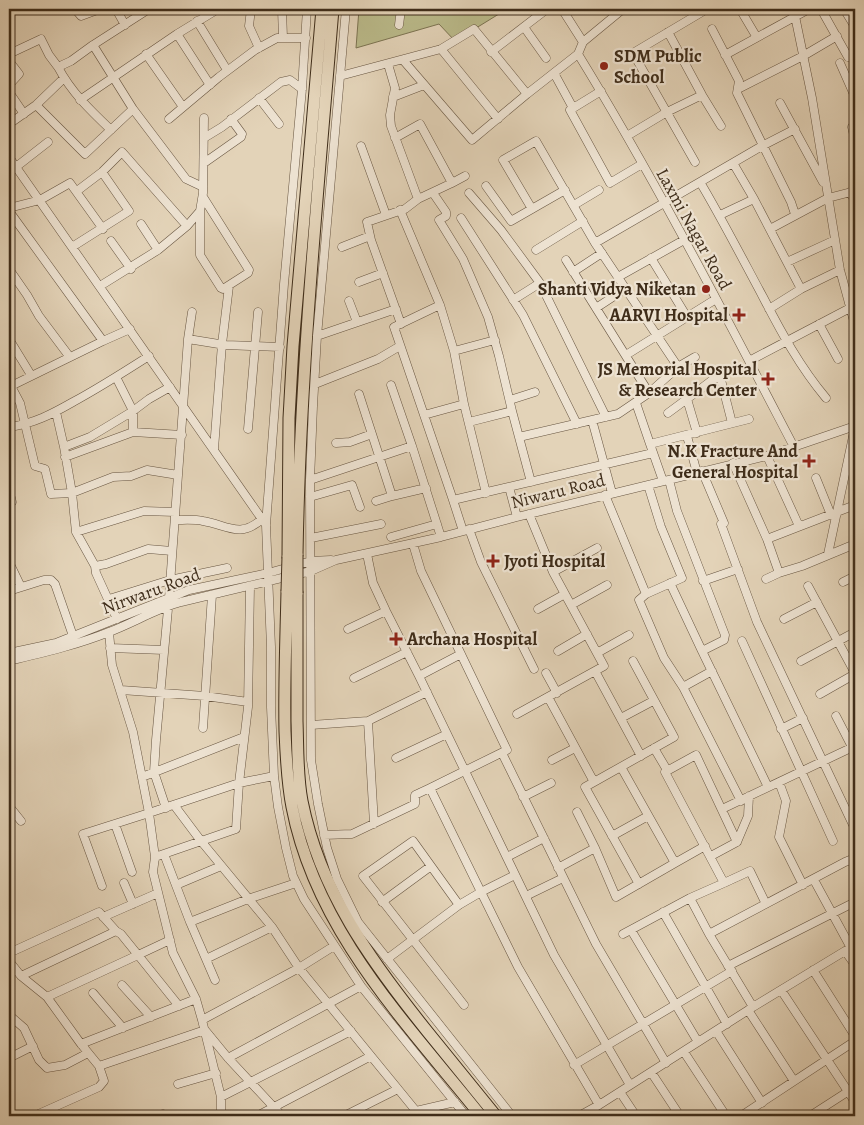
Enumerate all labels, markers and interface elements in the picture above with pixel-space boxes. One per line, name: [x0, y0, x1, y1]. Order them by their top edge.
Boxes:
place label: SDM Public School: [614, 44, 702, 89]
marker: SDM Public School: [598, 60, 610, 72]
street label: Laxmi Nagar Road: [651, 164, 738, 294]
place label: Shanti Vidya Niketan: [538, 277, 696, 301]
marker: Shanti Vidya Niketan: [700, 283, 712, 295]
place label: AARVI Hospital: [609, 303, 728, 327]
marker: AARVI Hospital: [732, 308, 746, 322]
place label: JS Memorial Hospital & Research Center: [597, 357, 758, 402]
marker: JS Memorial Hospital & Research Center: [761, 372, 775, 386]
place label: N.K Fracture And General Hospital: [667, 439, 798, 484]
marker: N.K Fracture And General Hospital: [802, 454, 816, 468]
street label: Niwaru Road: [508, 468, 608, 514]
place label: Jyoti Hospital: [504, 549, 606, 573]
marker: Jyoti Hospital: [486, 554, 500, 568]
street label: Nirwaru Road: [98, 562, 204, 620]
place label: Archana Hospital: [406, 627, 538, 651]
marker: Archana Hospital: [389, 632, 403, 646]

